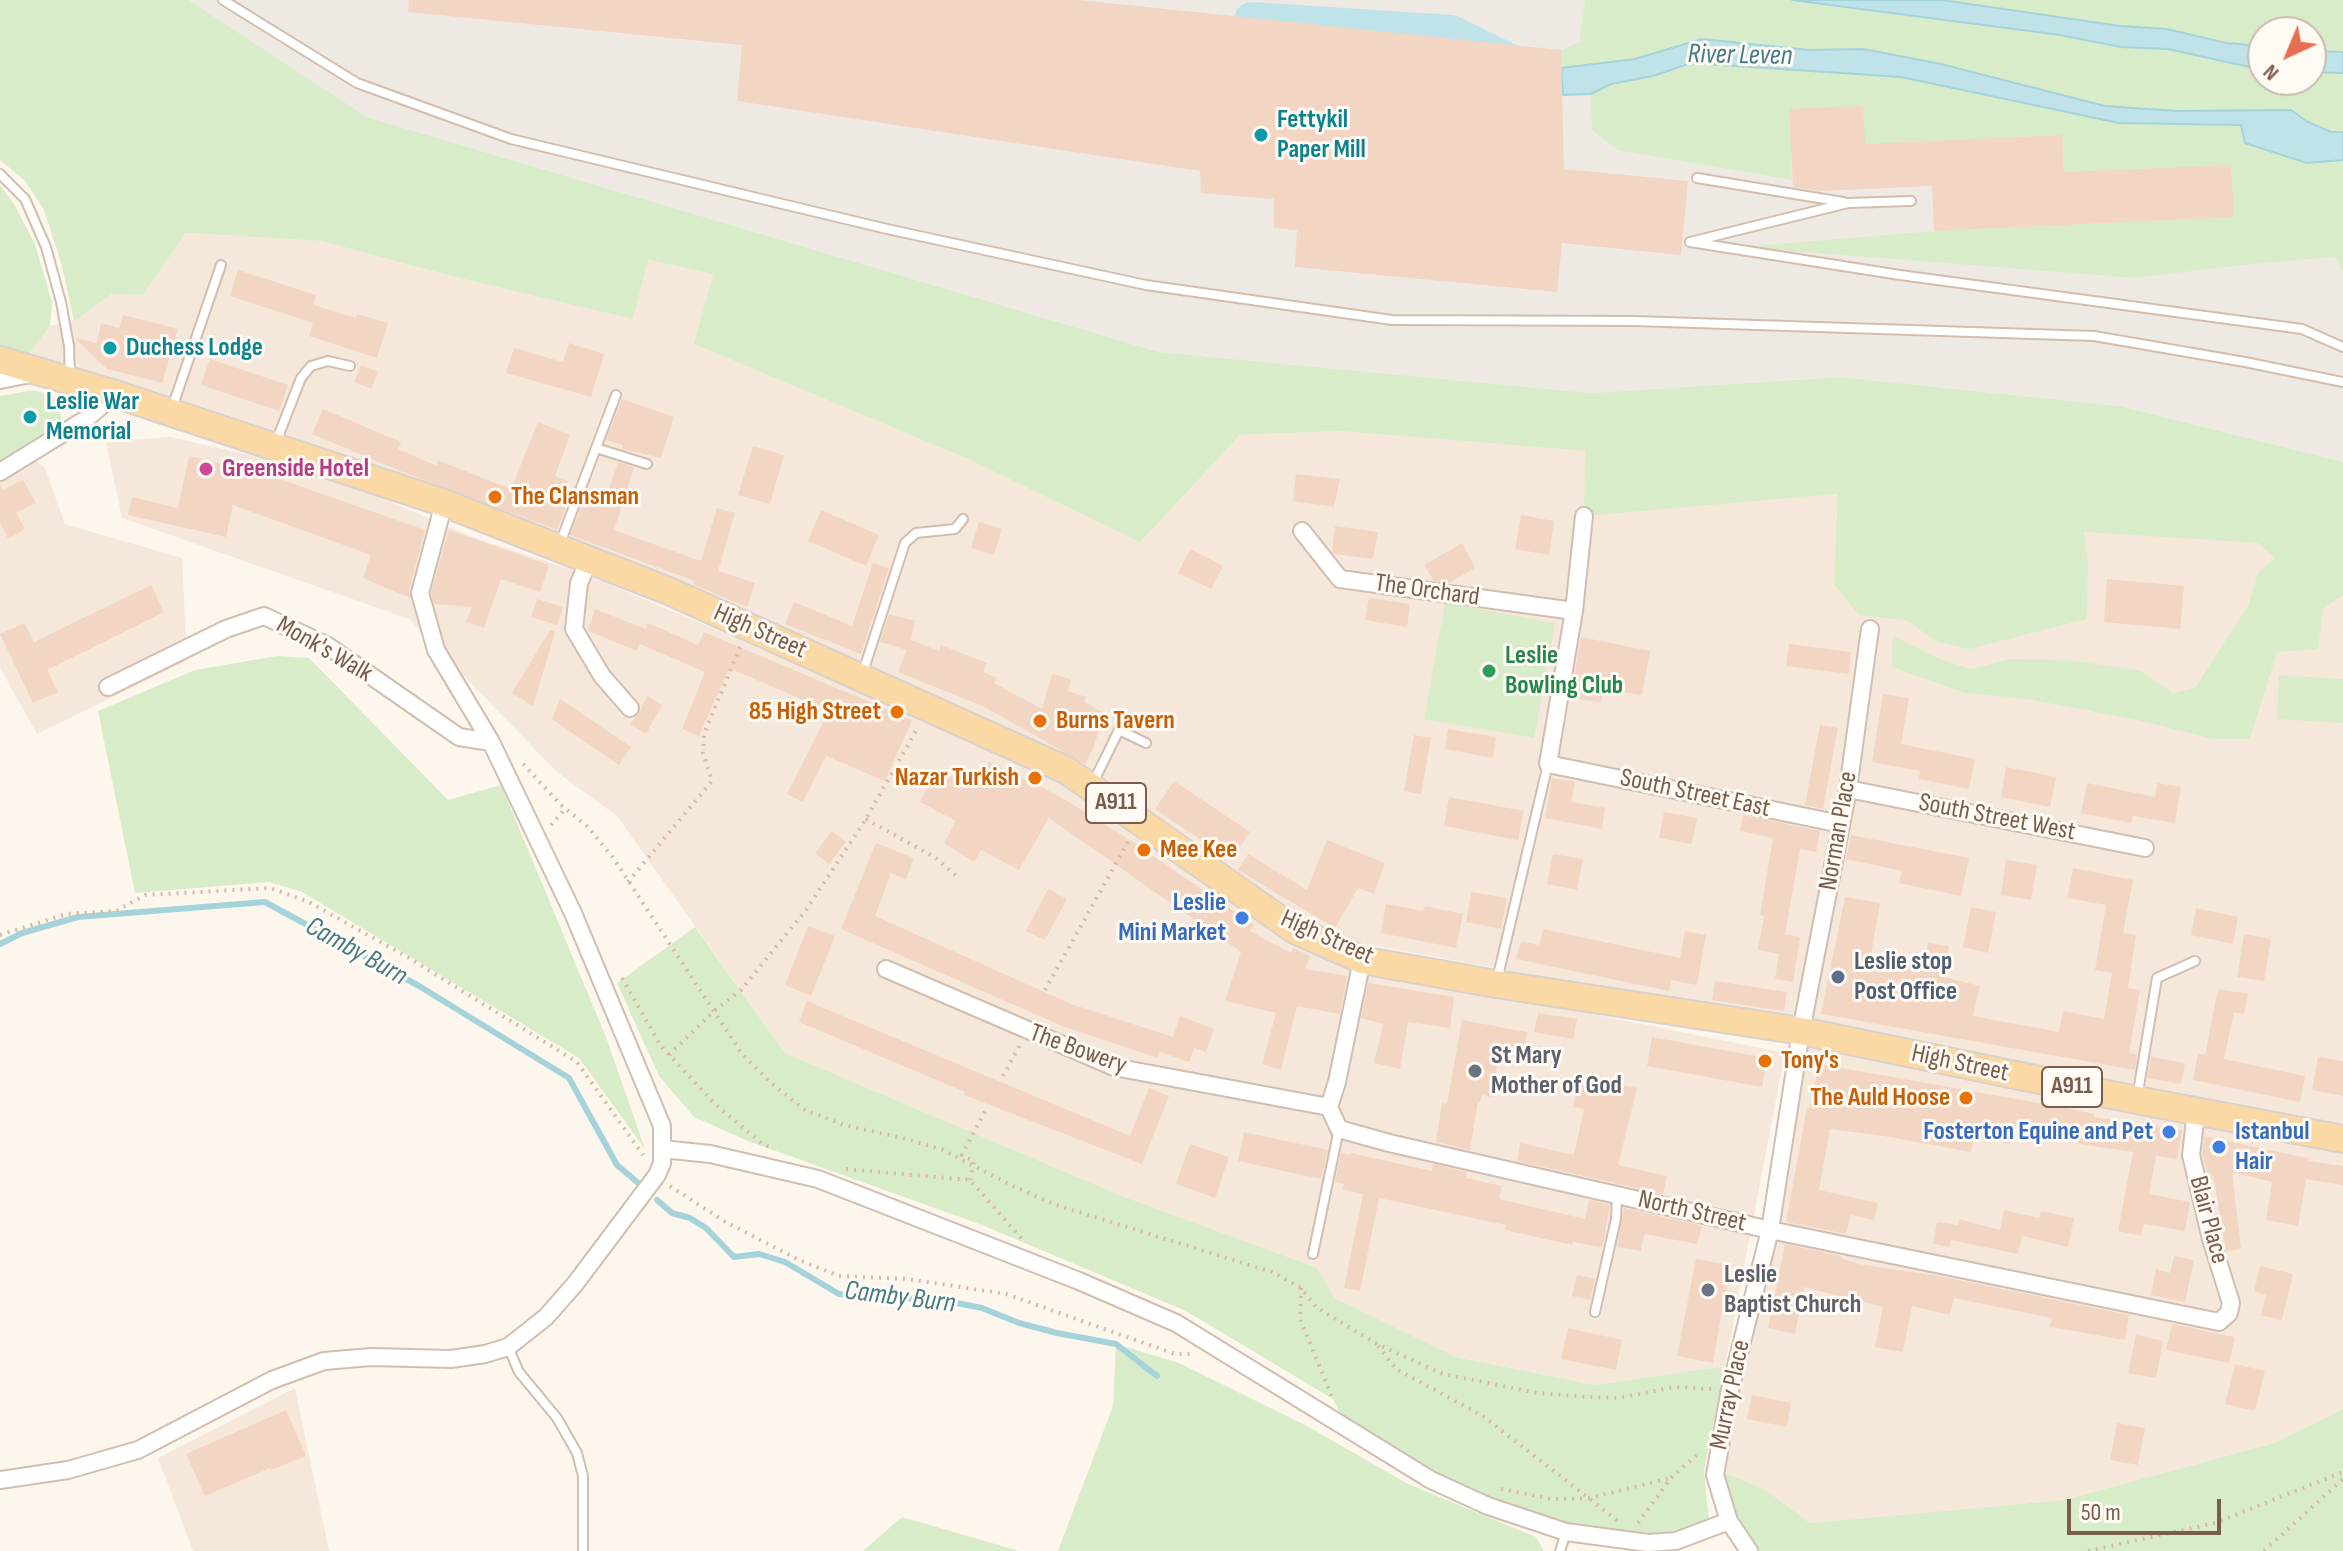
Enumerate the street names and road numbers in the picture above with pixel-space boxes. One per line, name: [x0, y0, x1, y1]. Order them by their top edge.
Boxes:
street label: The Orchard: [1373, 568, 1481, 614]
street label: High Street: [709, 598, 811, 666]
street label: Monk's Walk: [270, 610, 378, 690]
street label: South Street East: [1617, 763, 1773, 825]
street label: Norman Place: [1813, 769, 1865, 893]
road number: A911: [1086, 783, 1146, 823]
street label: South Street West: [1916, 788, 2078, 848]
street label: High Street: [1276, 904, 1378, 972]
street label: The Bowery: [1025, 1018, 1131, 1082]
street label: High Street: [1909, 1038, 2011, 1090]
road number: A911: [2042, 1067, 2102, 1107]
street label: Blair Place: [2181, 1173, 2235, 1267]
street label: North Street: [1635, 1184, 1749, 1240]
street label: Murray Place: [1704, 1337, 1758, 1453]

